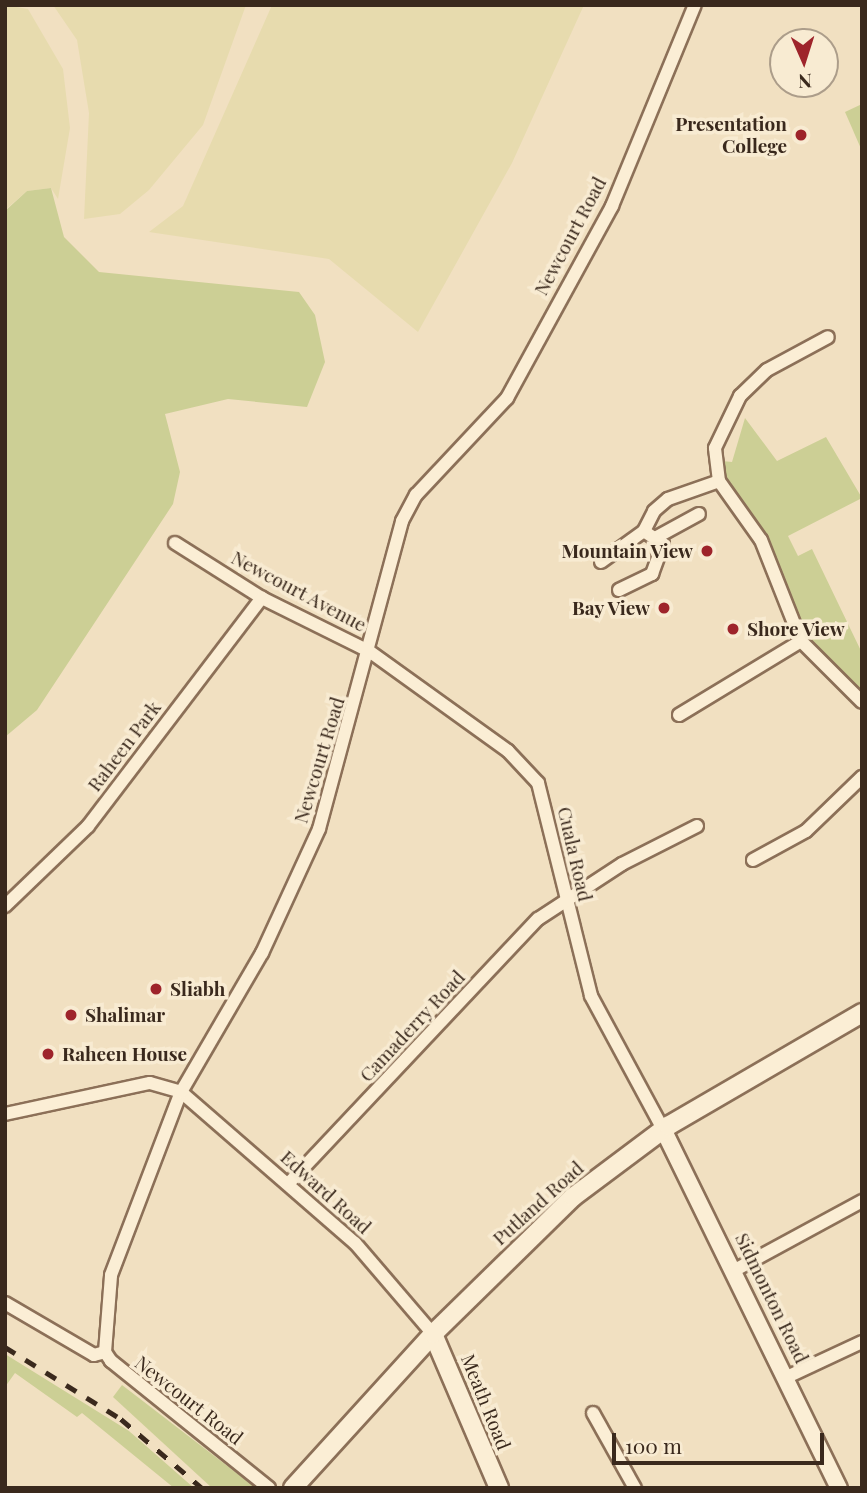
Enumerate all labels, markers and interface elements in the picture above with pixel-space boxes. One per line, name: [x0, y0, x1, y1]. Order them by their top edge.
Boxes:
north arrow: [769, 28, 839, 98]
text: N: [797, 69, 813, 95]
place label: Presentation College: [675, 113, 787, 157]
marker: Presentation College: [793, 127, 809, 143]
street label: Newcourt Road: [529, 173, 611, 299]
place label: Mountain View: [561, 540, 693, 562]
marker: Mountain View: [699, 543, 715, 559]
street label: Newcourt Avenue: [227, 546, 371, 636]
place label: Bay View: [571, 597, 650, 619]
marker: Bay View: [656, 600, 672, 616]
place label: Shore View: [747, 618, 845, 640]
marker: Shore View: [725, 621, 741, 637]
street label: Newcourt Road: [289, 694, 349, 826]
street label: Raheen Park: [83, 696, 165, 796]
street label: Cuala Road: [553, 804, 597, 904]
street label: Camaderry Road: [355, 966, 469, 1086]
place label: Sliabh: [170, 978, 225, 1000]
marker: Sliabh: [148, 981, 164, 997]
place label: Shalimar: [85, 1004, 165, 1026]
marker: Shalimar: [63, 1007, 79, 1023]
place label: Raheen House: [62, 1043, 187, 1065]
marker: Raheen House: [40, 1046, 56, 1062]
street label: Edward Road: [276, 1146, 376, 1238]
street label: Putland Road: [488, 1156, 588, 1250]
street label: Sidmonton Road: [731, 1229, 813, 1367]
street label: Newcourt Road: [130, 1351, 248, 1449]
street label: Meath Road: [456, 1351, 516, 1453]
scale bar: [615, 1420, 827, 1464]
text: 100 m: [625, 1431, 682, 1459]

